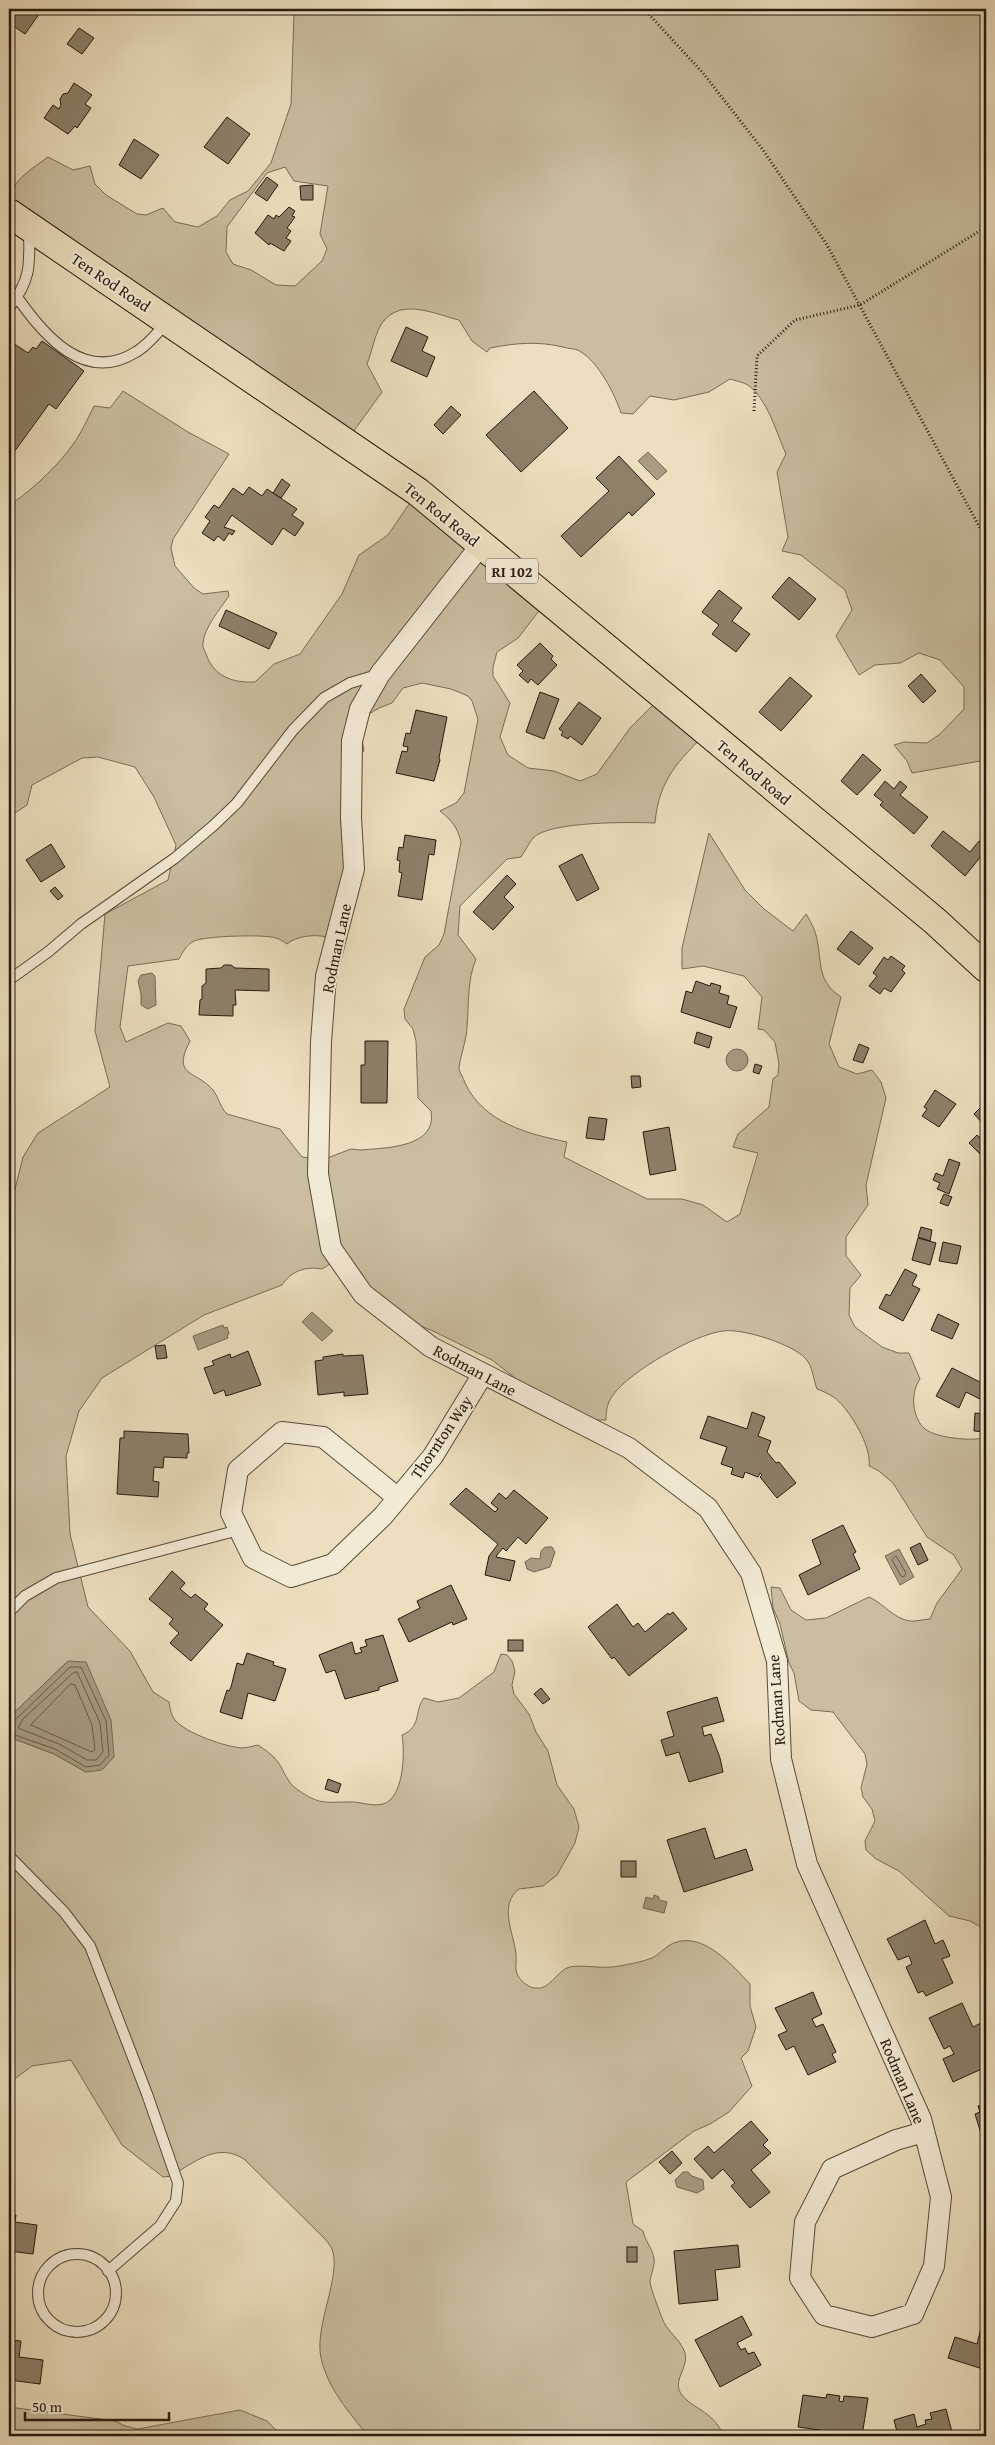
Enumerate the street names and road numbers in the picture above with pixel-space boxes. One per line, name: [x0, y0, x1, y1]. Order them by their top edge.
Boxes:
street label: Ten Rod Road: [66, 247, 156, 318]
street label: Ten Rod Road: [399, 476, 485, 552]
road number: RI 102: [486, 558, 538, 584]
street label: Ten Rod Road: [711, 733, 797, 811]
street label: Rodman Lane: [315, 901, 357, 995]
street label: Rodman Lane: [429, 1338, 521, 1402]
street label: Thornton Way: [404, 1390, 478, 1484]
street label: Rodman Lane: [761, 1654, 791, 1746]
street label: Rodman Lane: [874, 2034, 932, 2128]

